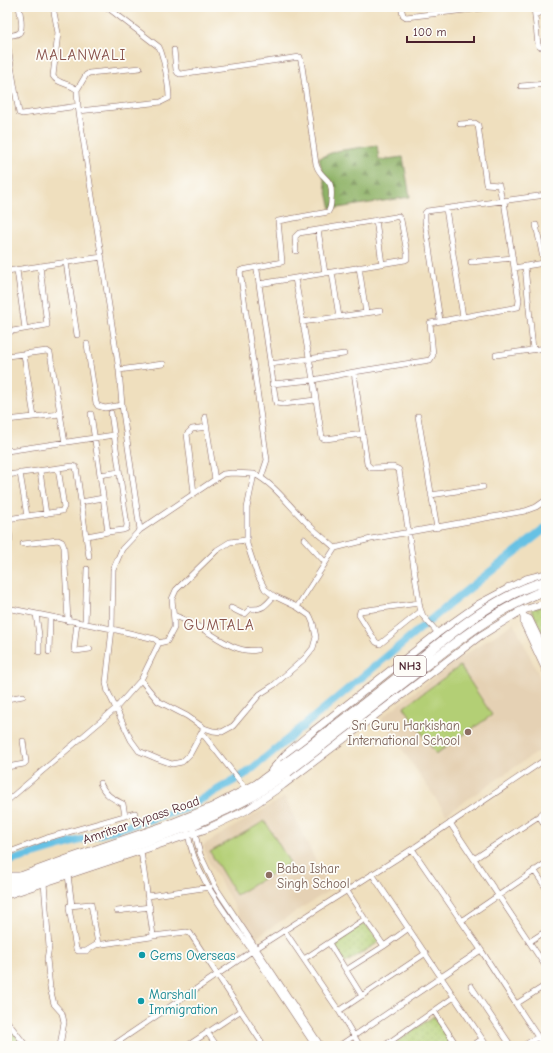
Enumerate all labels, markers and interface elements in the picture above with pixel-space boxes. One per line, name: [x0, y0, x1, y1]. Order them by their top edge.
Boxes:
scale bar: [407, 18, 474, 44]
text: 100 m: [413, 25, 446, 39]
district label: MALANWALI: [36, 46, 126, 64]
district label: GUMTALA: [183, 616, 255, 634]
road number: NH3: [394, 656, 426, 676]
place label: Sri Guru Harkishan International School: [347, 718, 460, 748]
marker: Sri Guru Harkishan International School: [463, 727, 473, 737]
street label: Amritsar Bypass Road: [81, 793, 201, 847]
place label: Baba Ishar Singh School: [277, 861, 350, 891]
marker: Baba Ishar Singh School: [264, 870, 274, 880]
place label: Gems Overseas: [150, 948, 236, 963]
marker: Gems Overseas: [137, 950, 147, 960]
place label: Marshall Immigration: [149, 987, 218, 1017]
marker: Marshall Immigration: [136, 996, 146, 1006]

